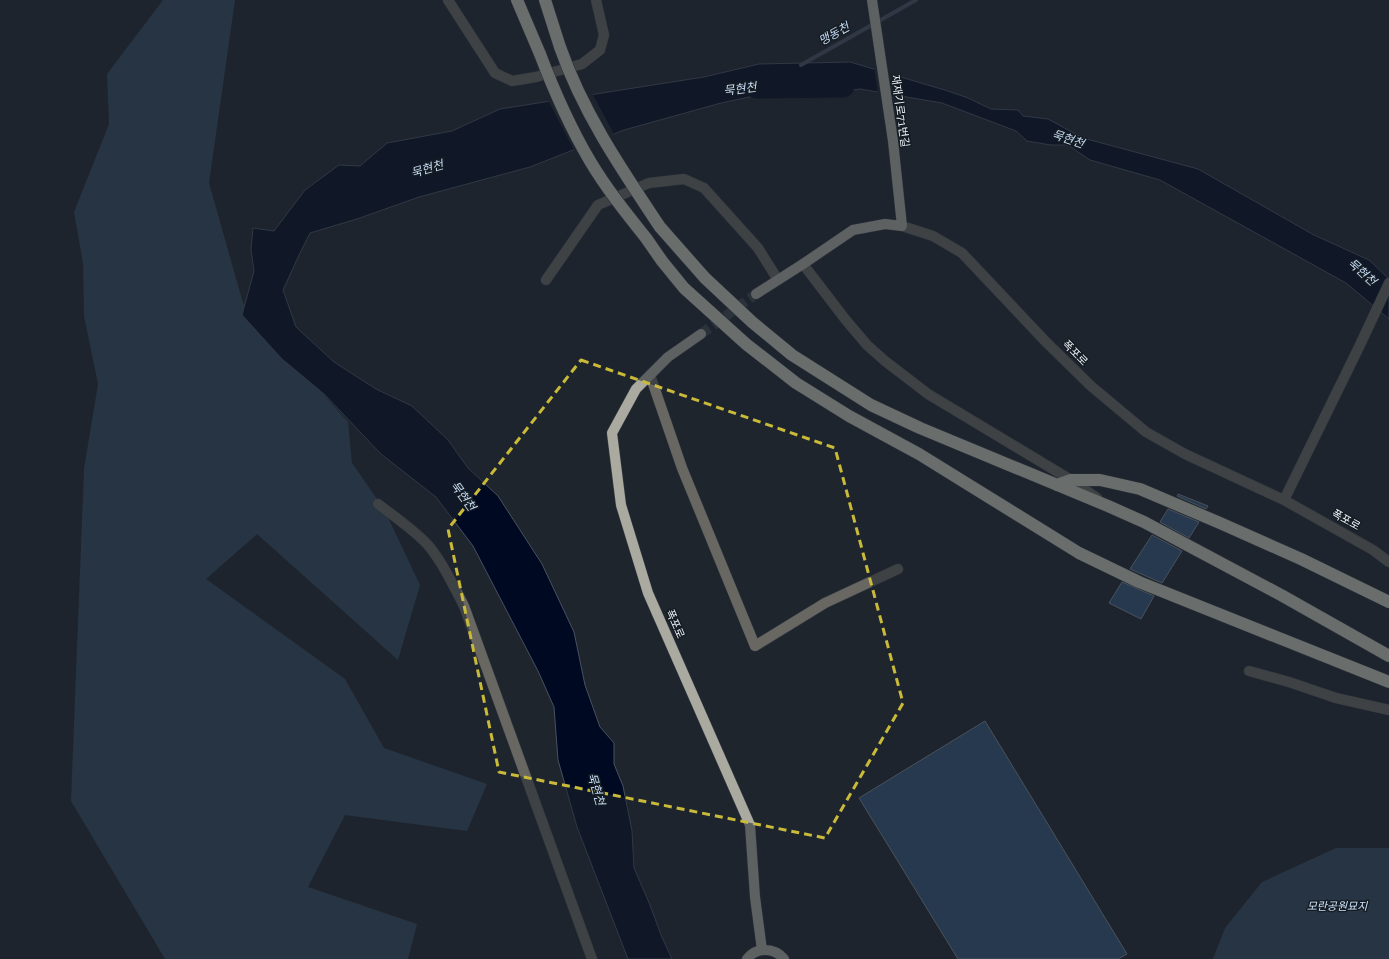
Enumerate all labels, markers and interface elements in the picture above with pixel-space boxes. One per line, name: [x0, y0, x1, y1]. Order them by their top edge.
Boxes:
water label: 맹동천: [816, 19, 854, 48]
street label: 재재기로71번길: [888, 74, 912, 148]
water label: 묵현천: [723, 80, 759, 98]
water label: 묵현천: [1050, 127, 1088, 152]
water label: 묵현천: [409, 157, 447, 180]
water label: 묵현천: [1345, 256, 1380, 290]
street label: 폭포로: [1060, 338, 1090, 368]
water label: 묵현천: [448, 478, 480, 515]
street label: 폭포로: [1330, 507, 1362, 533]
street label: 폭포로: [663, 607, 687, 641]
water label: 묵현천: [585, 771, 608, 809]
park label: 모란공원묘지: [1307, 900, 1368, 913]

